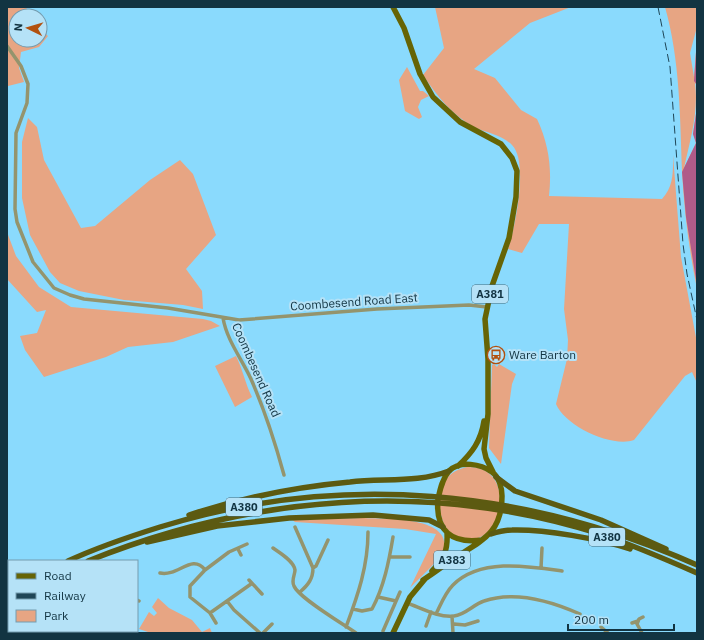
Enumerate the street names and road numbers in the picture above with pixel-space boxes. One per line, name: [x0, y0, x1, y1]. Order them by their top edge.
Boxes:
road number: A381: [472, 285, 508, 303]
street label: Coombesend Road East: [290, 290, 418, 313]
street label: Coombesend Road: [229, 320, 284, 419]
road number: A380: [226, 498, 262, 516]
road number: A380: [589, 528, 625, 546]
road number: A383: [434, 551, 470, 569]

